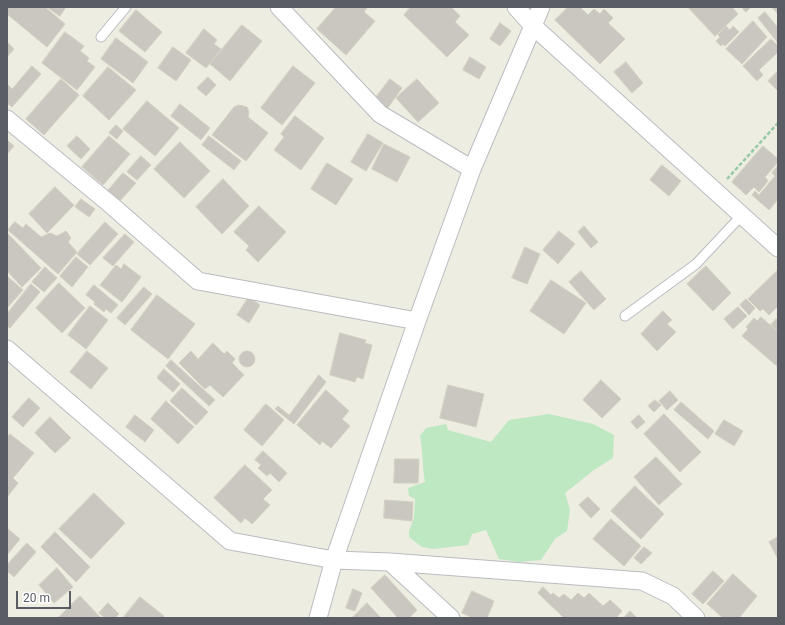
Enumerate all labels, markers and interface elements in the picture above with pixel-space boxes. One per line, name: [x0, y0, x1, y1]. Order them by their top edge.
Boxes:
scale bar: [18, 583, 73, 609]
text: 20 m: [23, 591, 50, 605]

